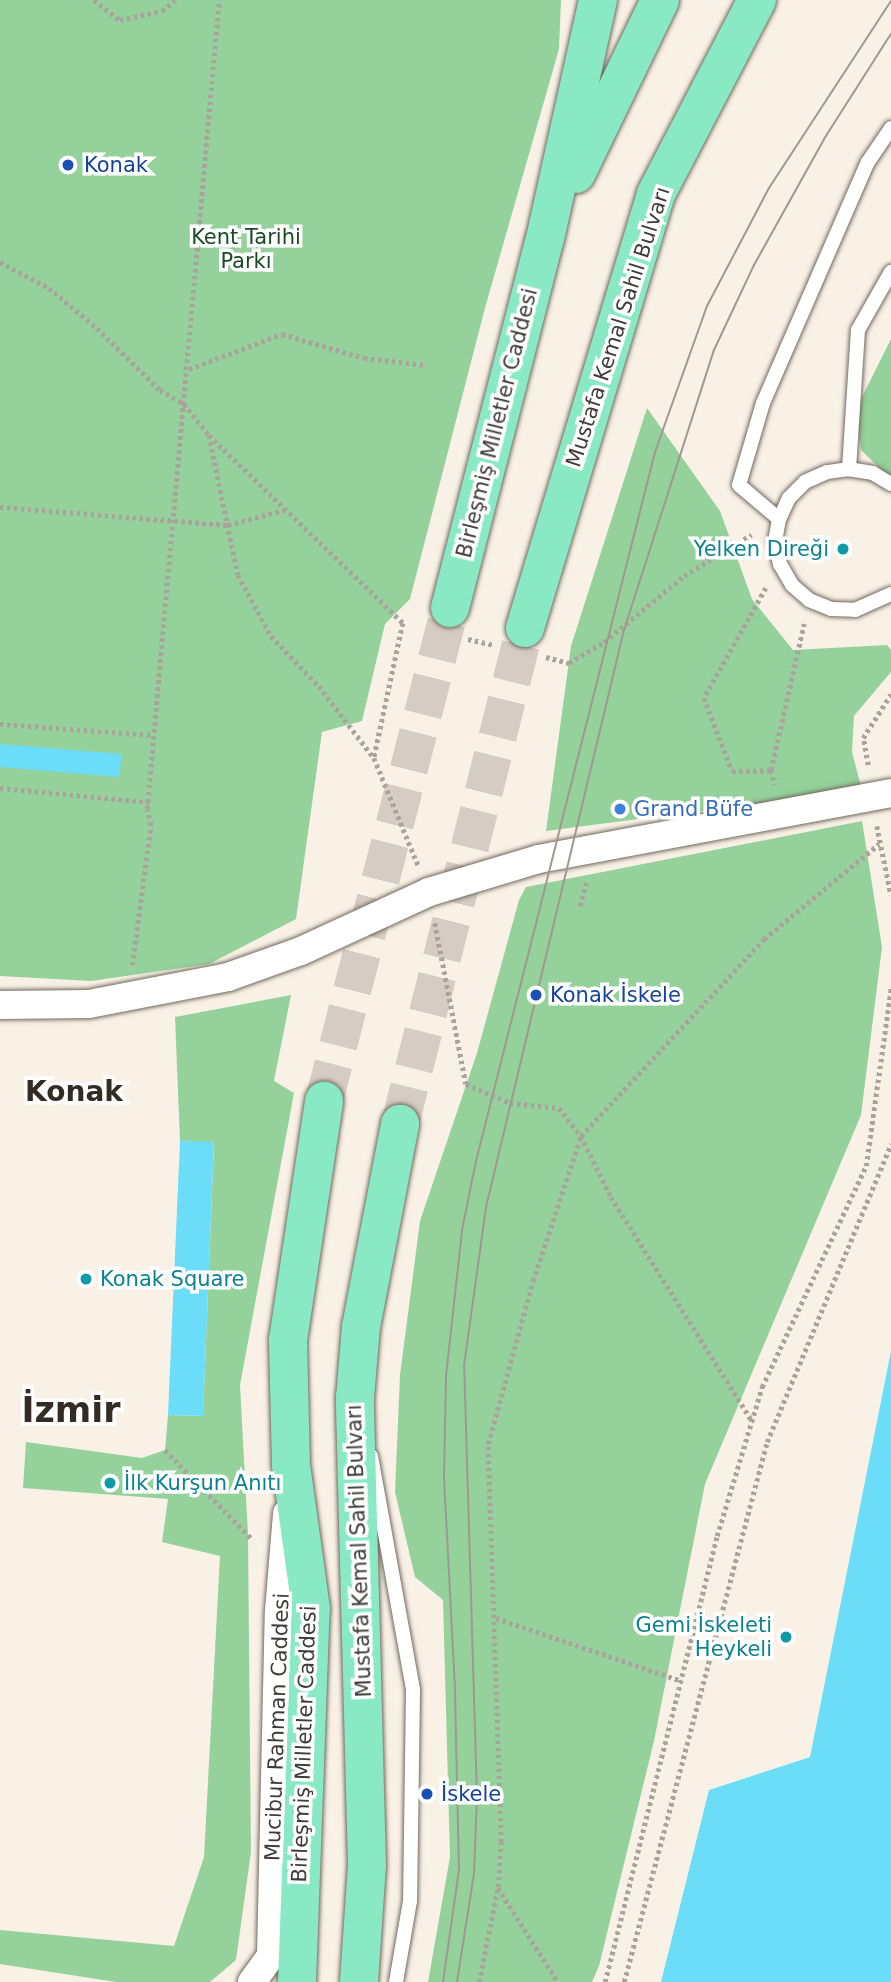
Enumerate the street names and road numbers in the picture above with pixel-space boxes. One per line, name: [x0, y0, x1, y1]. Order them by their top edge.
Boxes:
street label: Mustafa Kemal Sahil Bulvarı: [561, 184, 675, 470]
street label: Birleşmiş Milletler Caddesi: [451, 285, 543, 561]
street label: Mustafa Kemal Sahil Bulvarı: [341, 1404, 377, 1698]
street label: Mucibur Rahman Caddesi: [260, 1593, 294, 1861]
street label: Birleşmiş Milletler Caddesi: [287, 1605, 321, 1883]

